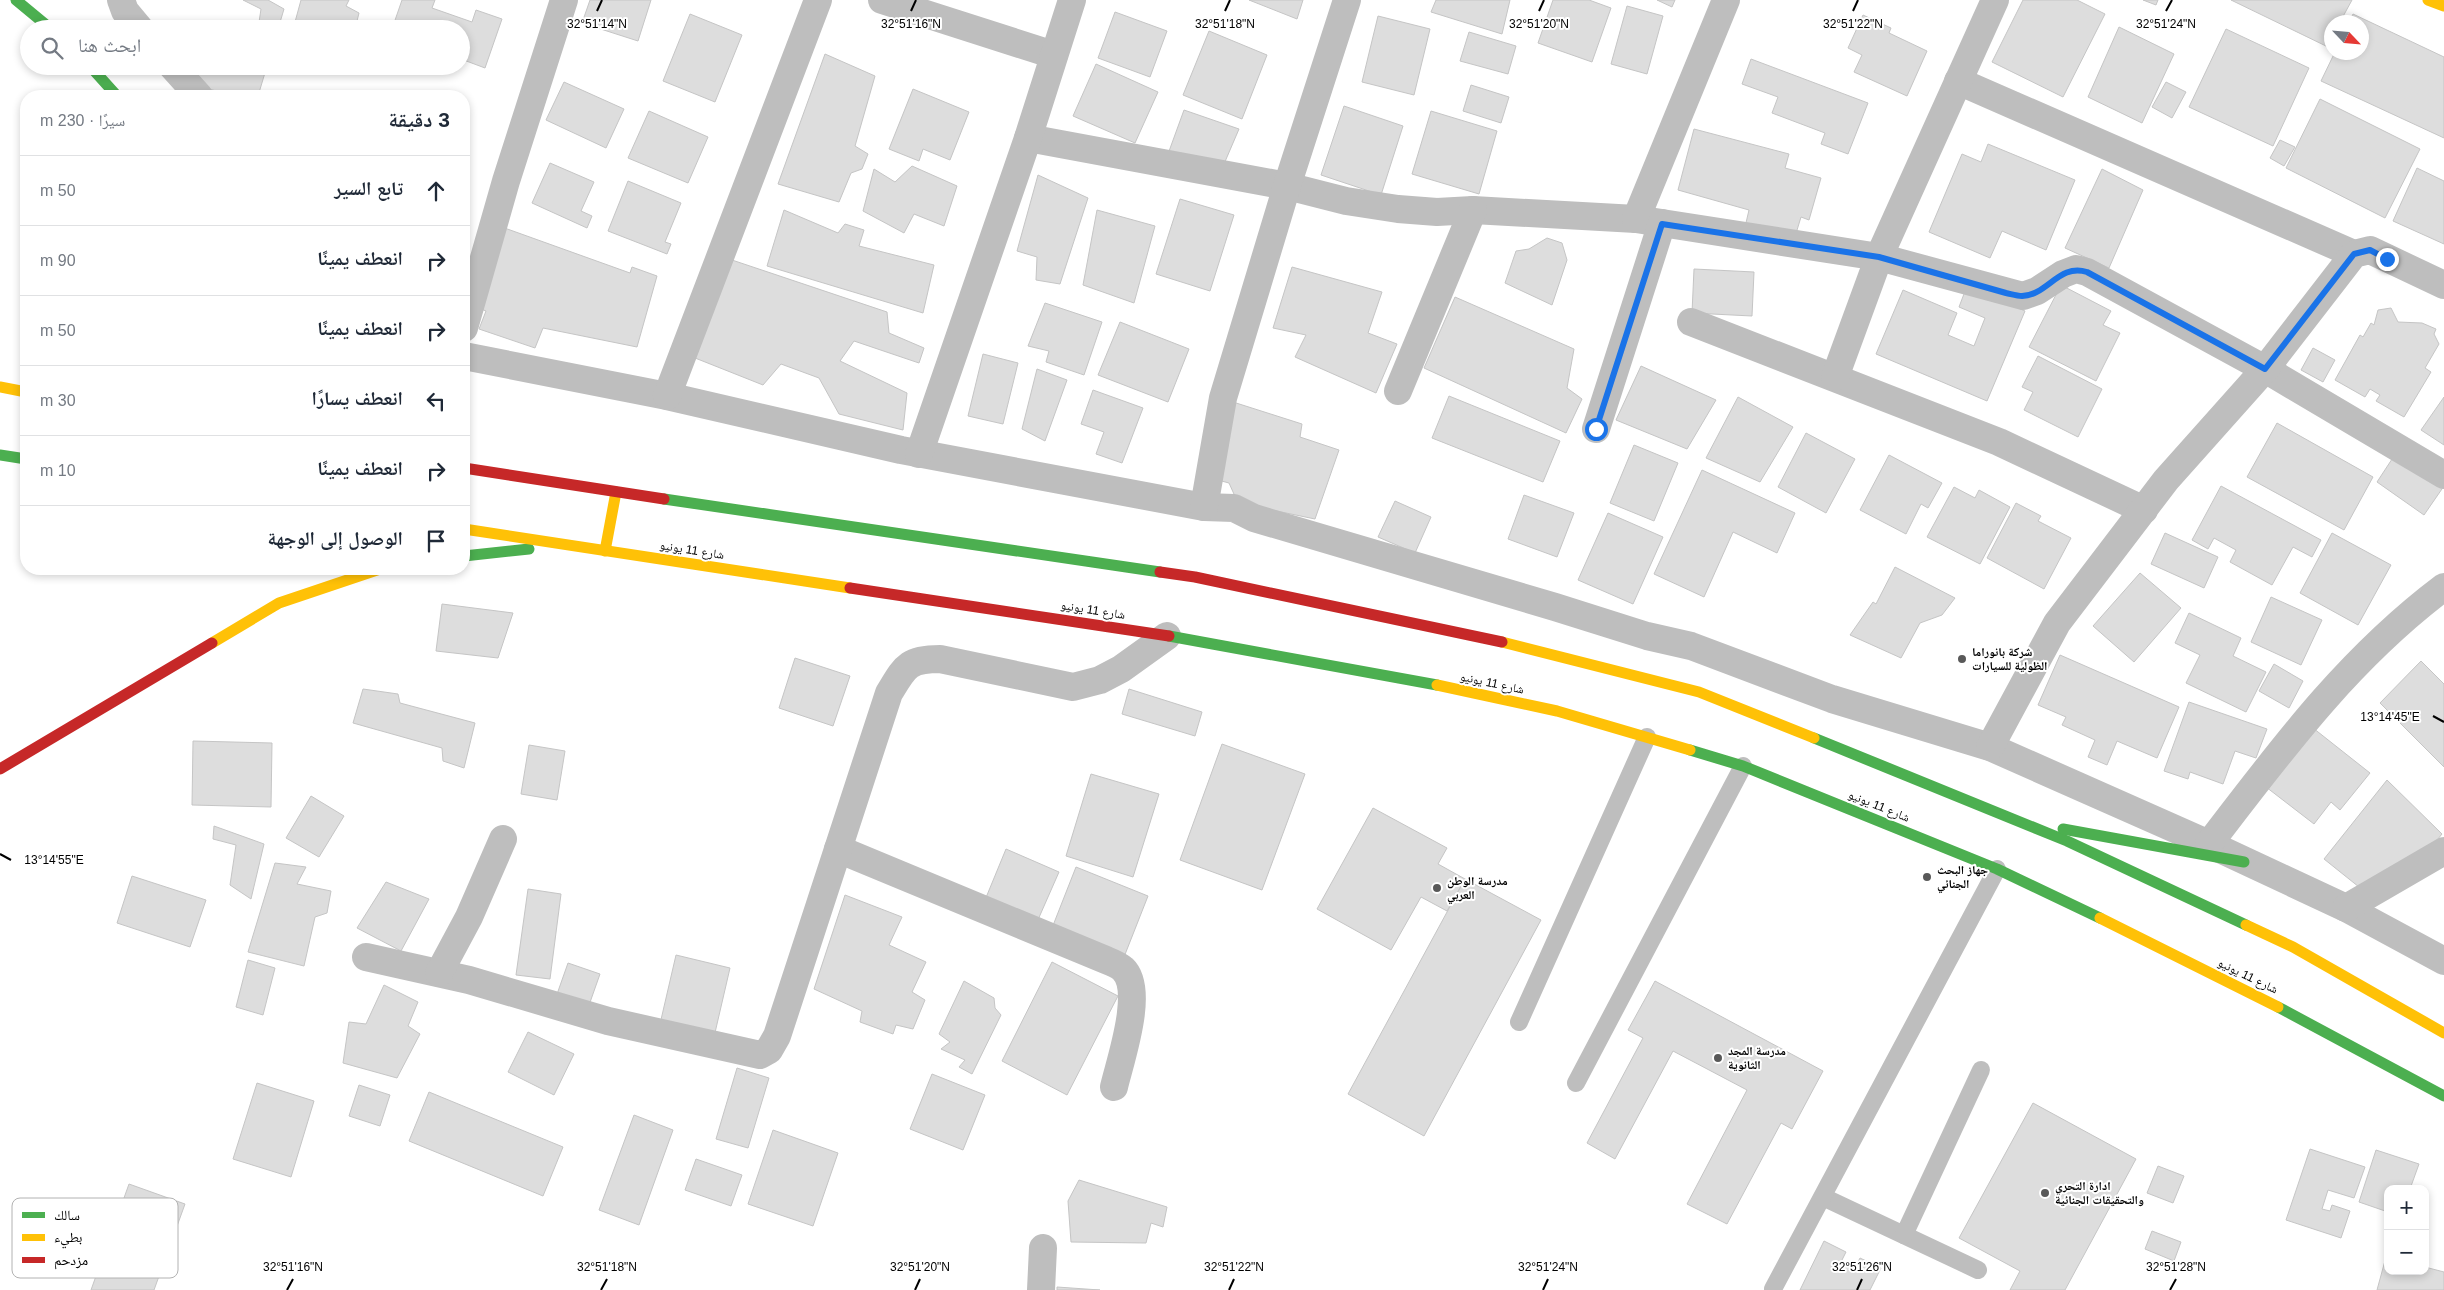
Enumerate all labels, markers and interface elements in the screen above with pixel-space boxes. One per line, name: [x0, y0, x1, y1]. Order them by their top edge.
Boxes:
north arrow: [2324, 15, 2369, 60]
text: 32°51'14"N: [567, 17, 627, 31]
text: 32°51'16"N: [881, 17, 941, 31]
text: 32°51'18"N: [1195, 17, 1255, 31]
text: 32°51'20"N: [1509, 17, 1569, 31]
text: 32°51'22"N: [1823, 17, 1883, 31]
text: 32°51'24"N: [2136, 17, 2196, 31]
search box: [20, 20, 470, 75]
icon: search: [38, 34, 66, 62]
text: ابحث هنا: [78, 35, 141, 56]
text: 3 دقيقة: [388, 108, 450, 131]
text: سيرًا · 230 m: [40, 112, 125, 129]
icon: ahead: [422, 177, 450, 205]
text: تابع السير: [334, 178, 403, 199]
text: 50 m: [40, 182, 76, 199]
icon: right: [422, 247, 450, 275]
text: انعطف يمينًا: [317, 248, 403, 269]
route end: [2376, 248, 2399, 271]
text: 90 m: [40, 252, 76, 269]
icon: right: [422, 317, 450, 345]
text: انعطف يمينًا: [317, 318, 403, 339]
text: 50 m: [40, 322, 76, 339]
icon: left: [422, 387, 450, 415]
text: انعطف يسارًا: [312, 388, 403, 409]
text: 30 m: [40, 392, 76, 409]
route start: [1585, 418, 1608, 441]
icon: right: [422, 457, 450, 485]
text: انعطف يمينًا: [317, 458, 403, 479]
text: 10 m: [40, 462, 76, 479]
icon: arrive: [422, 527, 450, 555]
text: الوصول إلى الوجهة: [267, 528, 403, 549]
street label: شارع 11 يونيو: [659, 538, 725, 563]
street label: شارع 11 يونيو: [1060, 598, 1126, 623]
place label: شركة بانوراما الظولية للسيارات: [1972, 645, 2047, 673]
marker: شركة بانوراما الظولية للسيارات: [1956, 653, 1968, 665]
street label: شارع 11 يونيو: [1459, 669, 1525, 698]
text: 13°14'45"E: [2360, 710, 2420, 724]
street label: شارع 11 يونيو: [1846, 787, 1912, 826]
text: 13°14'55"E: [24, 853, 84, 867]
place label: جهاز البحث الجنائي: [1937, 863, 1988, 894]
marker: جهاز البحث الجنائي: [1921, 871, 1933, 883]
place label: مدرسة الوطن العربي: [1447, 874, 1508, 905]
marker: مدرسة الوطن العربي: [1431, 882, 1443, 894]
street label: شارع 11 يونيو: [2215, 955, 2280, 997]
place label: مدرسة المجد الثانوية: [1728, 1044, 1786, 1072]
marker: مدرسة المجد الثانوية: [1712, 1052, 1724, 1064]
place label: ادارة التحري والتحقيقات الجنائية: [2055, 1179, 2144, 1207]
map controls: [2384, 1185, 2429, 1275]
button: +: [2384, 1185, 2429, 1230]
marker: ادارة التحري والتحقيقات الجنائية: [2039, 1187, 2051, 1199]
legend: [12, 1198, 178, 1278]
text: سالك: [54, 1207, 80, 1223]
text: بطيء: [54, 1229, 83, 1249]
button: −: [2384, 1230, 2429, 1275]
text: مزدحم: [54, 1252, 88, 1270]
text: 32°51'16"N: [263, 1260, 323, 1274]
text: 32°51'18"N: [577, 1260, 637, 1274]
text: 32°51'20"N: [890, 1260, 950, 1274]
text: 32°51'22"N: [1204, 1260, 1264, 1274]
text: 32°51'24"N: [1518, 1260, 1578, 1274]
text: 32°51'26"N: [1832, 1260, 1892, 1274]
text: 32°51'28"N: [2146, 1260, 2206, 1274]

